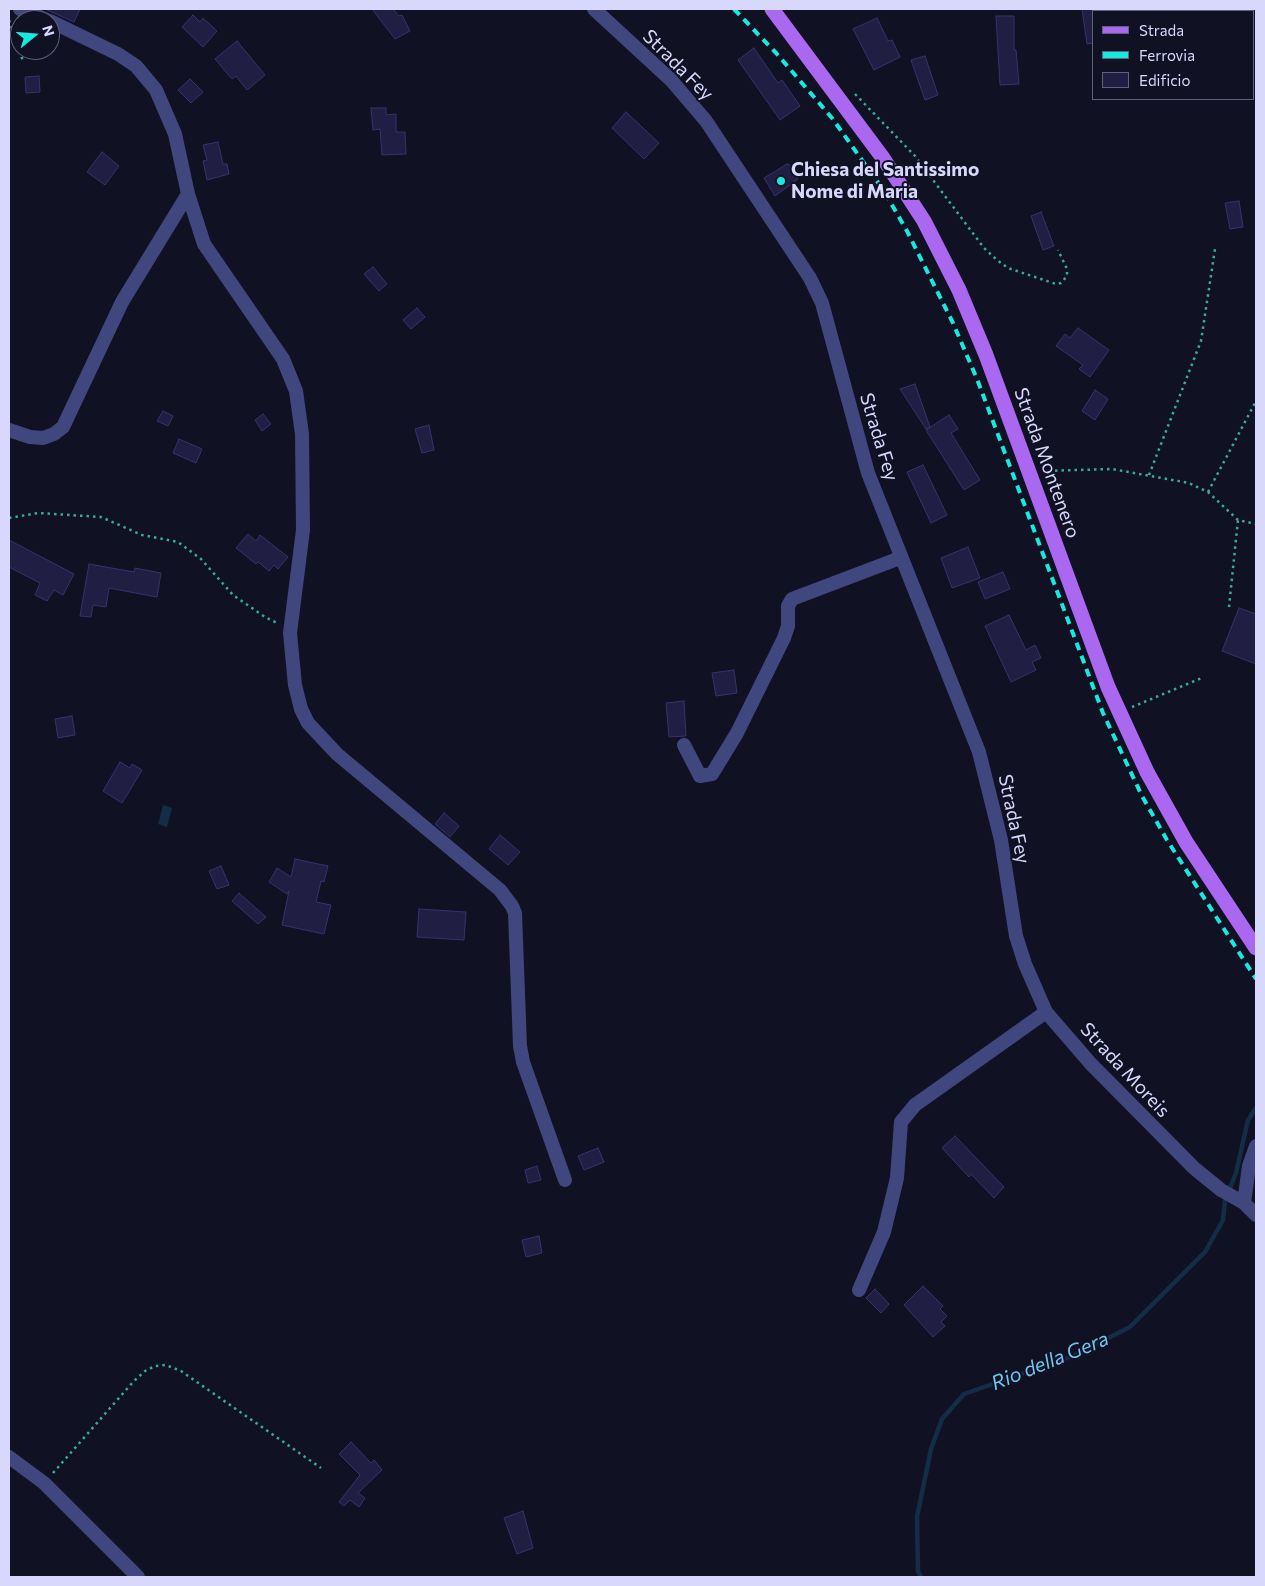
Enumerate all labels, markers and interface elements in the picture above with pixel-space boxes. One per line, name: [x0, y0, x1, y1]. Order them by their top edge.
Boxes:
north arrow: [10, 10, 60, 60]
legend: [1092, 10, 1255, 100]
text: Strada: [1139, 21, 1184, 39]
text: N: [39, 23, 59, 38]
street label: Strada Fey: [638, 25, 718, 105]
text: Ferrovia: [1139, 46, 1195, 64]
text: Edificio: [1139, 71, 1190, 89]
place label: Chiesa del Santissimo Nome di Maria: [791, 159, 979, 203]
marker: Chiesa del Santissimo Nome di Maria: [775, 175, 787, 187]
street label: Strada Montenero: [1009, 385, 1085, 541]
street label: Strada Fey: [855, 390, 903, 484]
street label: Strada Fey: [993, 772, 1035, 866]
street label: Strada Moreis: [1075, 1018, 1175, 1122]
water label: Rio della Gera: [988, 1327, 1112, 1395]

